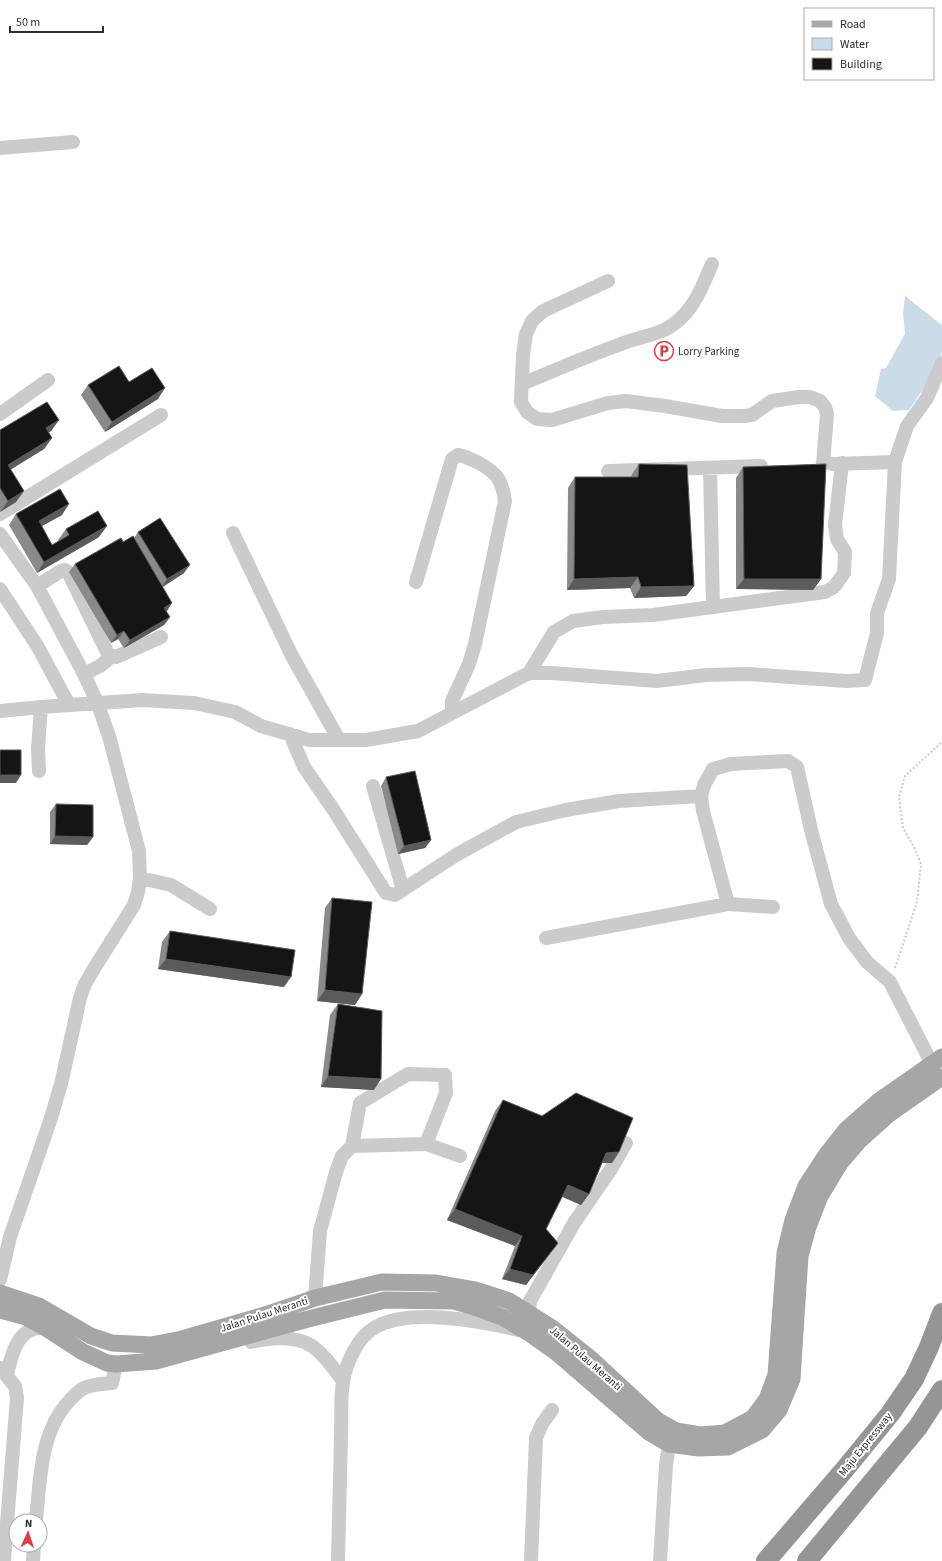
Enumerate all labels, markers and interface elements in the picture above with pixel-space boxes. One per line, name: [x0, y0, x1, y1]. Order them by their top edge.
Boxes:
scale bar: [10, 8, 103, 34]
legend: [804, 8, 934, 80]
text: 50 m: [16, 14, 40, 31]
text: Road: [840, 16, 866, 33]
text: Water: [840, 36, 870, 53]
text: Building: [840, 56, 882, 73]
parking icon: Lorry Parking: [653, 340, 675, 362]
place label: Lorry Parking: [678, 344, 740, 359]
street label: Jalan Pulau Meranti: [219, 1293, 310, 1336]
street label: Jalan Pulau Meranti: [546, 1323, 625, 1394]
street label: Maju Expressway: [835, 1409, 896, 1479]
north arrow: [8, 1513, 48, 1553]
text: N: [24, 1516, 33, 1531]

